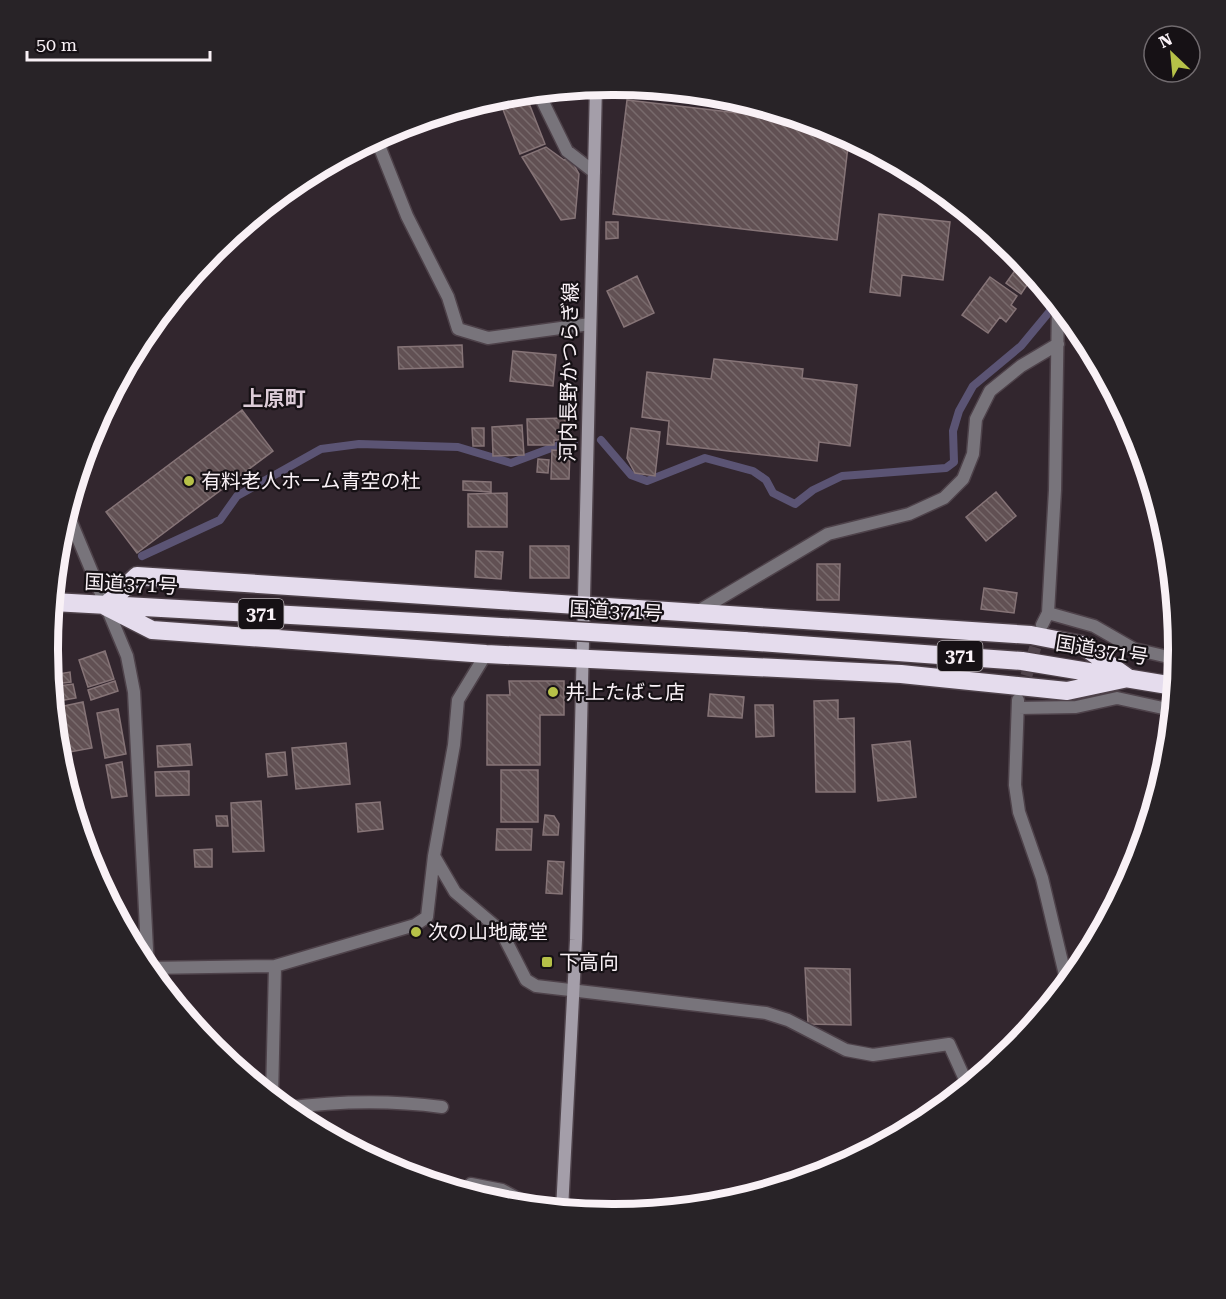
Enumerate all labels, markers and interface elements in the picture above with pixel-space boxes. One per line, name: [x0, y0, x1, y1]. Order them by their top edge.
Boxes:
scale bar: [27, 24, 210, 62]
north arrow: [1142, 24, 1202, 84]
text: N: [1156, 30, 1175, 52]
text: 50 m: [36, 34, 77, 55]
street label: 河内長野かつらぎ線: [555, 282, 583, 462]
district label: 上原町: [243, 387, 306, 411]
place label: 有料老人ホーム青空の杜: [201, 469, 420, 493]
marker: 有料老人ホーム青空の杜: [182, 474, 196, 488]
street label: 国道371号: [84, 570, 178, 598]
street label: 国道371号: [569, 597, 663, 625]
road number: 371: [238, 599, 284, 629]
street label: 国道371号: [1054, 631, 1150, 669]
road number: 371: [938, 641, 982, 671]
place label: 井上たばこ店: [565, 680, 685, 704]
marker: 井上たばこ店: [546, 685, 560, 699]
place label: 次の山地蔵堂: [428, 920, 548, 944]
marker: 次の山地蔵堂: [409, 925, 423, 939]
place label: 下高向: [559, 950, 619, 974]
marker: 下高向: [540, 955, 554, 969]

